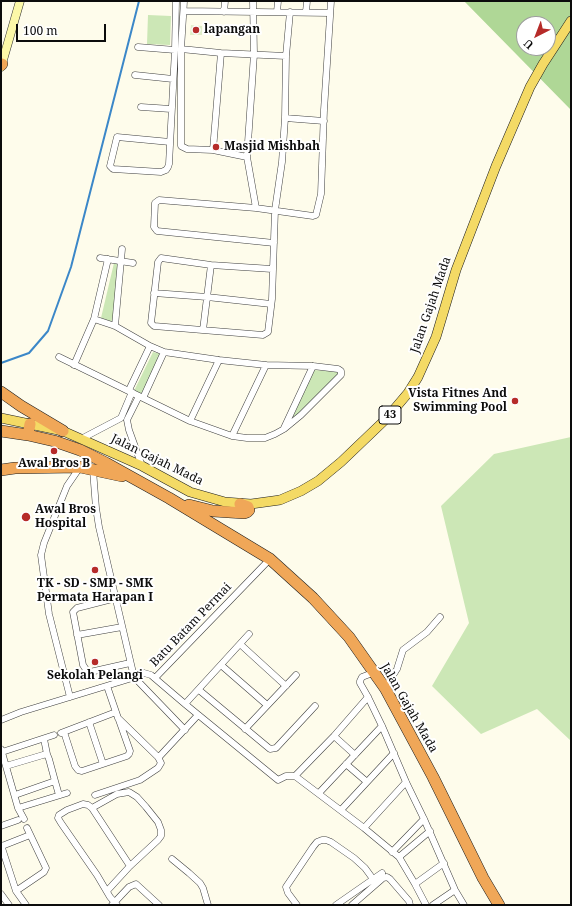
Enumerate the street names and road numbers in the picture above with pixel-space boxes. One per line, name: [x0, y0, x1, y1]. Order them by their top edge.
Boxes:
street label: Jalan Gajah Mada: [408, 255, 454, 355]
road number: 43: [379, 406, 401, 424]
street label: Jalan Gajah Mada: [108, 431, 206, 489]
street label: Batu Batam Permai: [147, 580, 235, 670]
street label: Jalan Gajah Mada: [378, 661, 440, 755]

